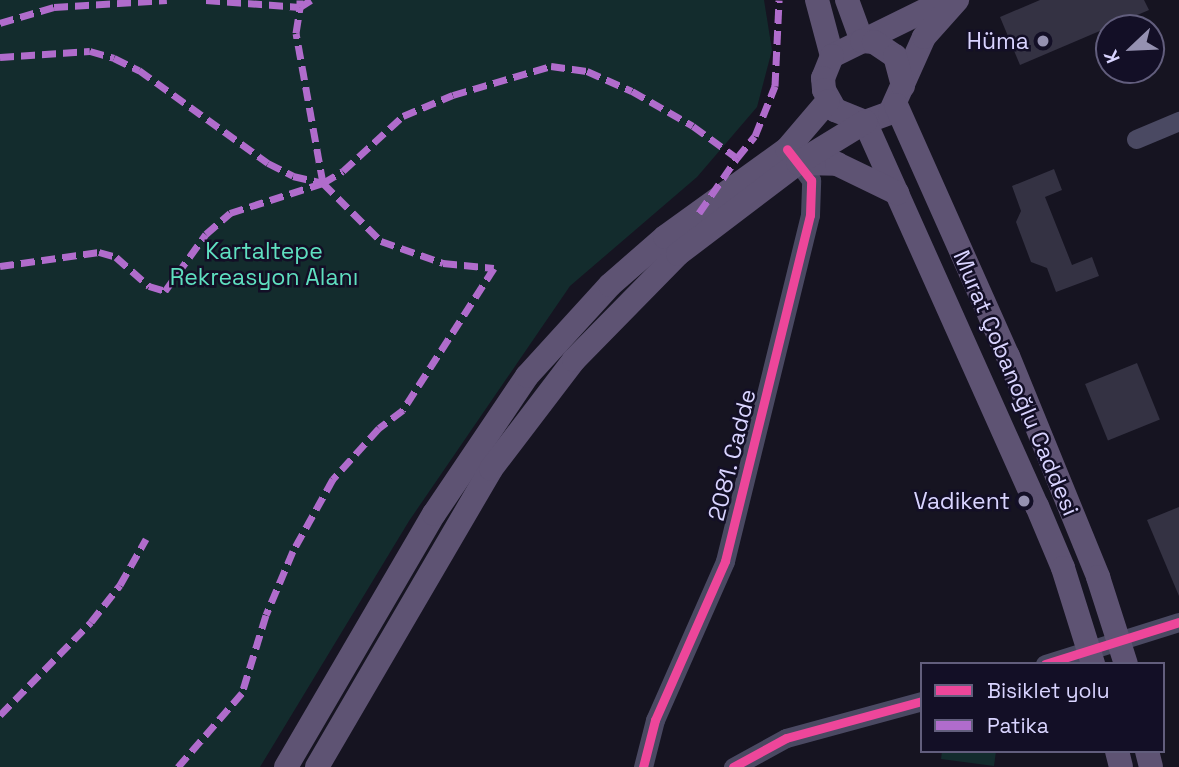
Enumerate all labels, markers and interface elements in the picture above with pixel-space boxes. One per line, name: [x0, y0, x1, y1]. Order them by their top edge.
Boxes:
north arrow: [1095, 14, 1165, 84]
place label: Hüma: [967, 27, 1029, 55]
marker: Hüma: [1035, 33, 1051, 49]
text: K: [1098, 46, 1126, 67]
park label: Kartaltepe Rekreasyon Alanı: [169, 237, 359, 291]
street label: Murat Çobanoğlu Caddesi: [947, 246, 1085, 520]
street label: 2081. Cadde: [702, 386, 762, 524]
place label: Vadikent: [913, 487, 1010, 515]
marker: Vadikent: [1016, 493, 1032, 509]
legend: [920, 662, 1165, 753]
text: Bisiklet yolu: [987, 677, 1110, 704]
text: Patika: [987, 712, 1049, 739]

